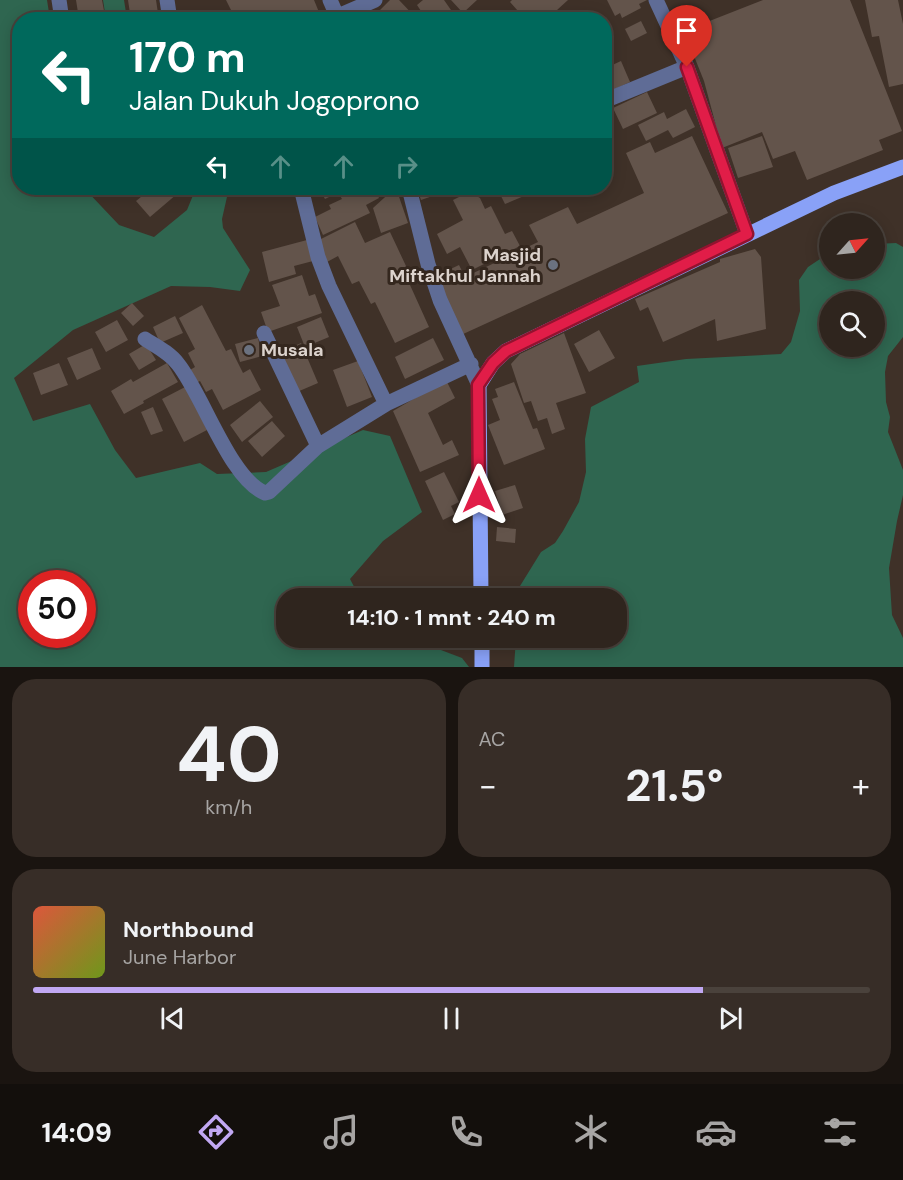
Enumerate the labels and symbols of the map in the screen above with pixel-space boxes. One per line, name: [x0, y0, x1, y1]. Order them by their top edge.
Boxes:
pin: [661, 5, 712, 67]
north arrow: [819, 213, 885, 279]
place label: Masjid Miftakhul Jannah: [389, 243, 541, 288]
marker: Masjid Miftakhul Jannah: [546, 258, 560, 272]
place label: Musala: [261, 338, 324, 362]
marker: Musala: [242, 343, 256, 357]
position arrow: [447, 463, 511, 527]
speed limit sign: 50: [18, 570, 96, 648]

